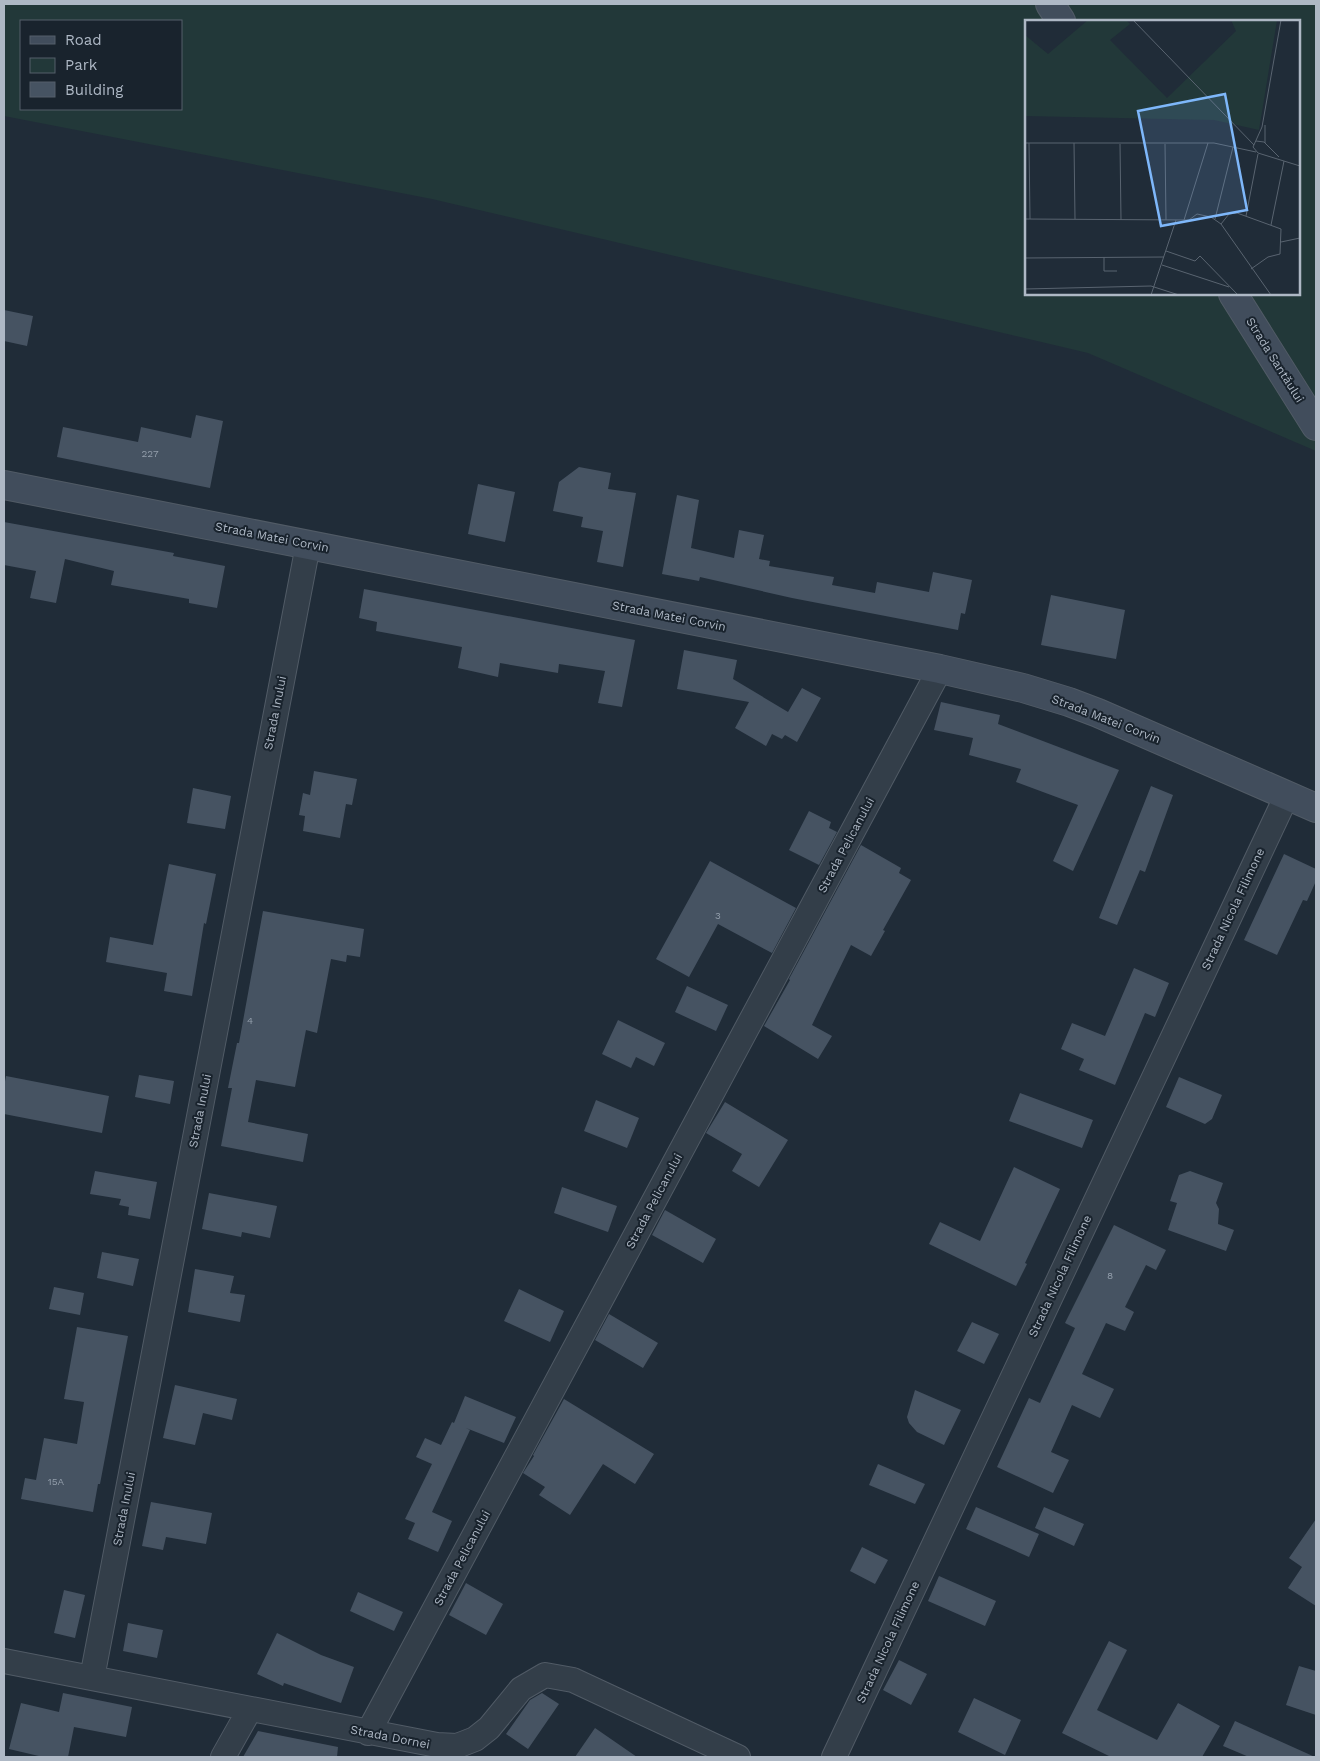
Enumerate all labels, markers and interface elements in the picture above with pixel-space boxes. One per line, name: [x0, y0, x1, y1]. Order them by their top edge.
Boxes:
legend: [20, 20, 182, 110]
inset map: [1025, 20, 1300, 295]
text: Road: [65, 31, 102, 49]
text: Park: [65, 56, 98, 74]
text: Building: [65, 81, 123, 99]
street label: Strada Santăului: [1243, 315, 1307, 405]
house number: 227: [141, 448, 159, 459]
street label: Strada Matei Corvin: [214, 519, 330, 555]
street label: Strada Matei Corvin: [611, 598, 727, 634]
street label: Strada Inului: [261, 675, 289, 751]
street label: Strada Matei Corvin: [1050, 692, 1162, 746]
street label: Strada Pelicanului: [815, 795, 877, 895]
street label: Strada Nicola Filimone: [1199, 846, 1267, 972]
house number: 3: [715, 910, 721, 921]
house number: 4: [247, 1015, 253, 1026]
street label: Strada Inului: [186, 1073, 214, 1149]
street label: Strada Pelicanului: [623, 1151, 685, 1251]
street label: Strada Nicola Filimone: [1026, 1213, 1094, 1339]
house number: 8: [1107, 1270, 1113, 1281]
street label: Strada Inului: [110, 1471, 138, 1547]
house number: 15A: [48, 1476, 65, 1487]
street label: Strada Pelicanului: [431, 1508, 493, 1608]
street label: Strada Nicola Filimone: [854, 1579, 922, 1705]
street label: Strada Dornei: [349, 1722, 431, 1752]

